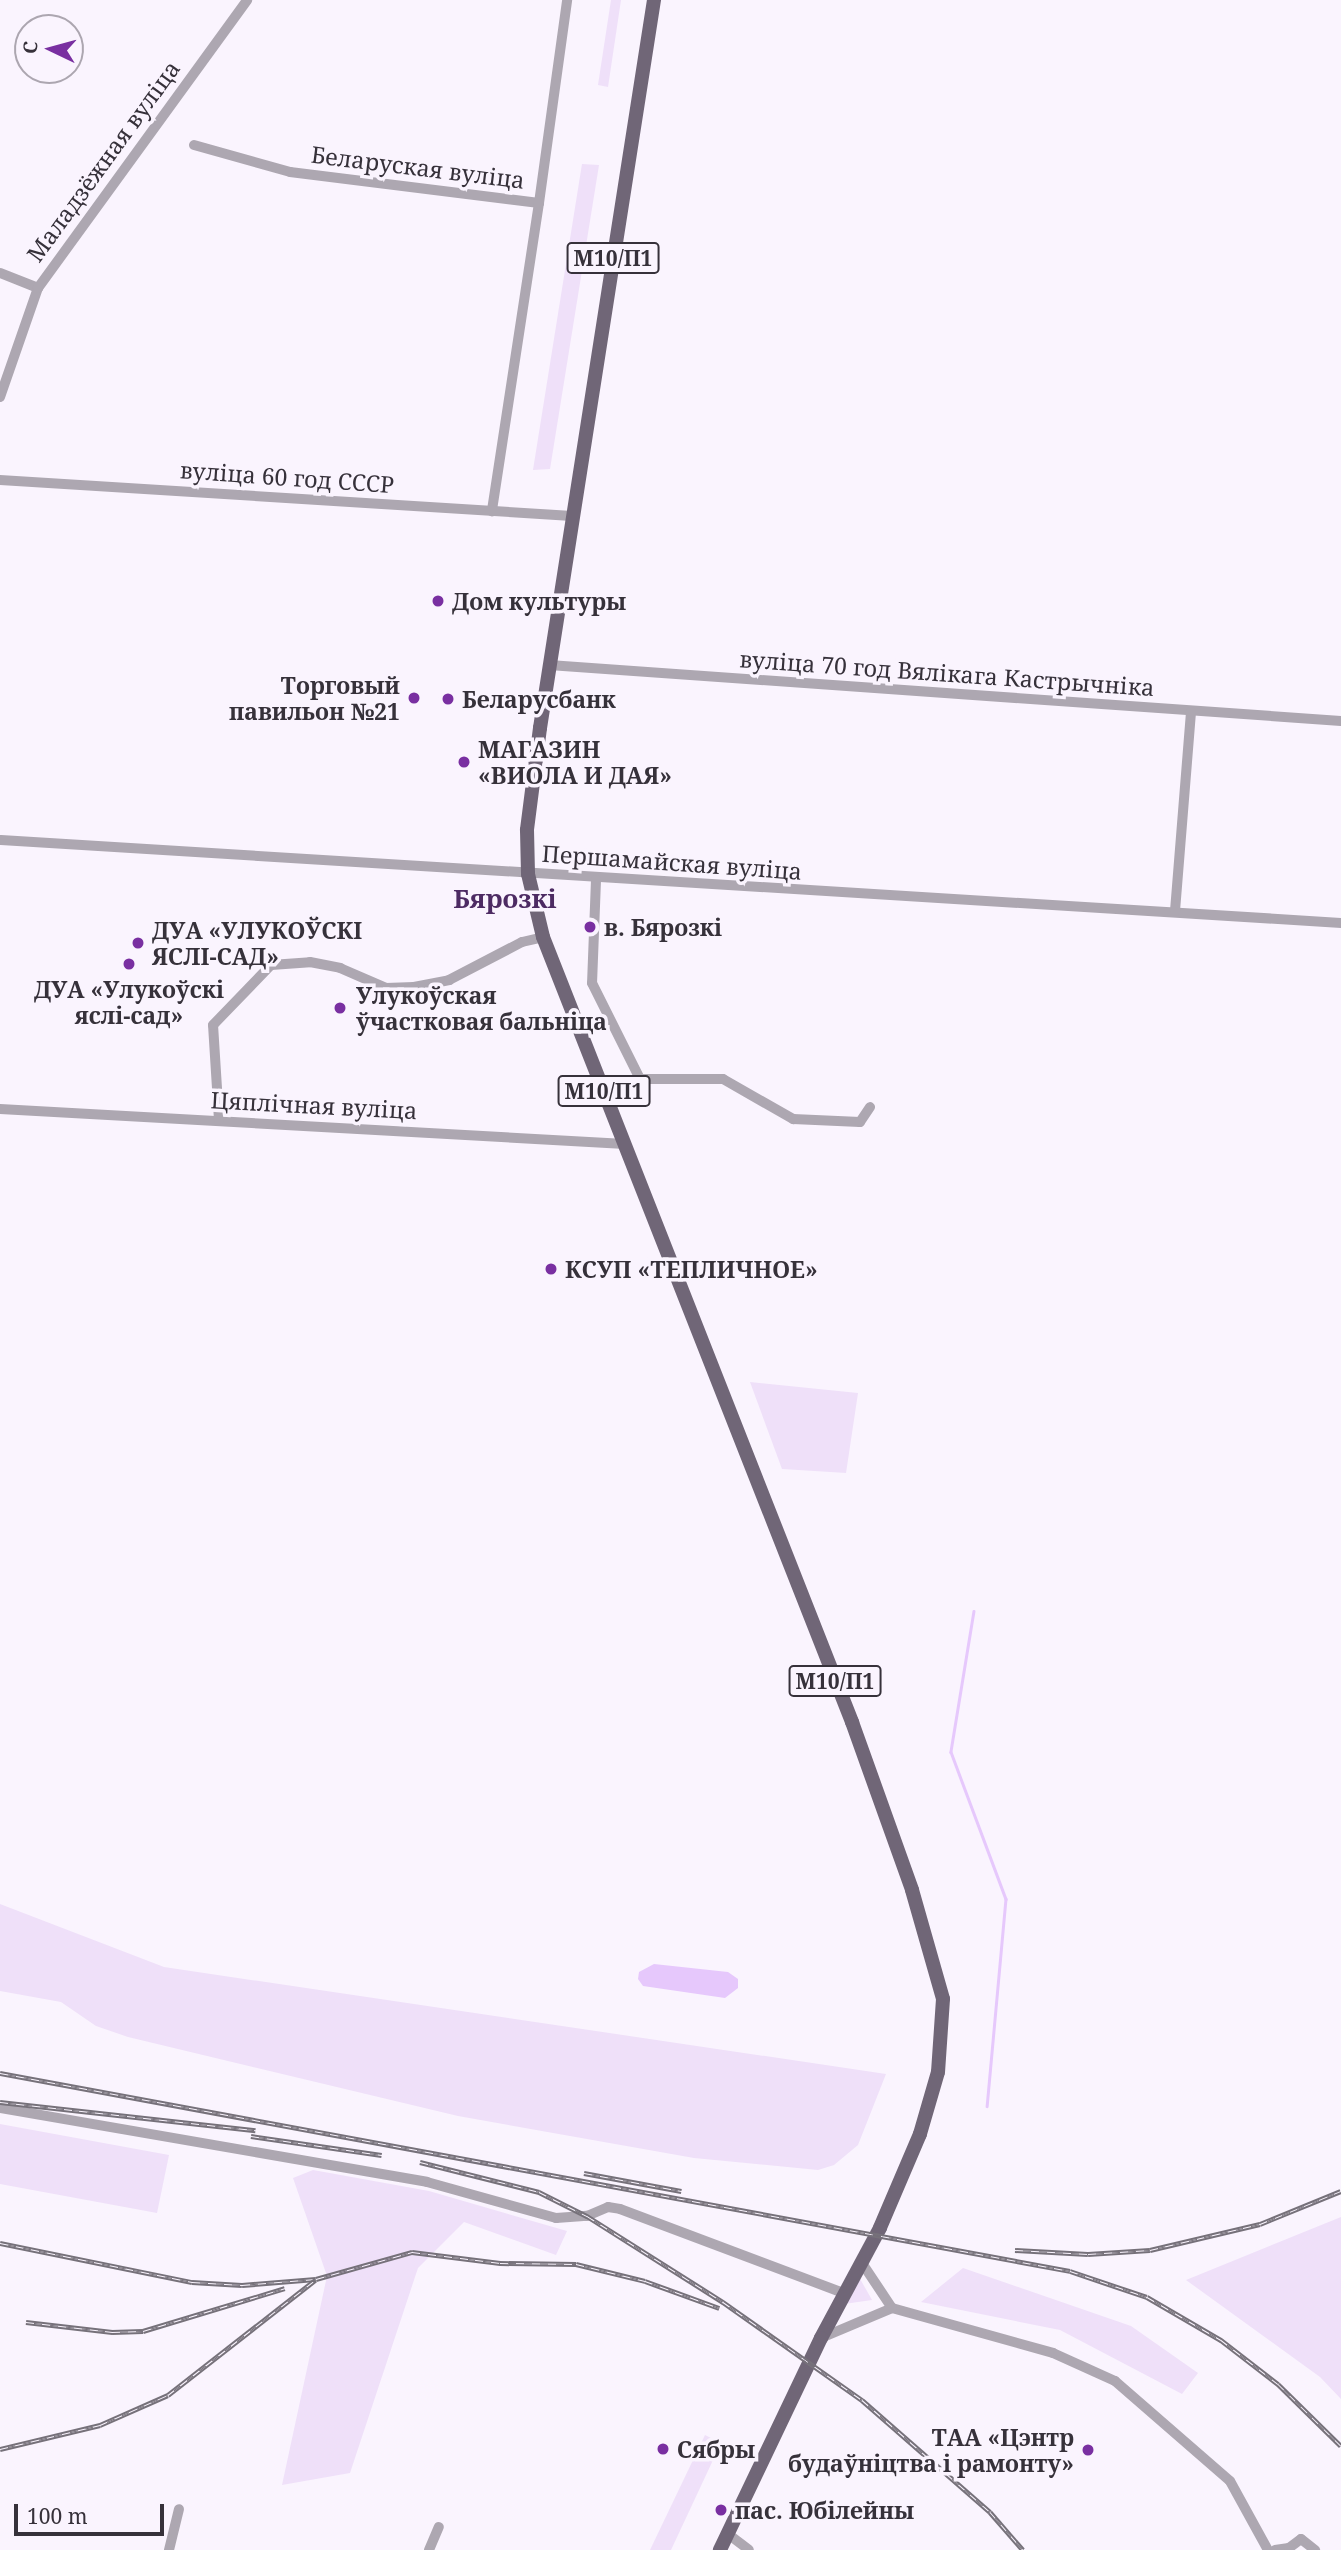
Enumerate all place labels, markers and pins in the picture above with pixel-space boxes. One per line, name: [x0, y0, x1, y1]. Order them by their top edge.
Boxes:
place label: Дом культуры: [452, 587, 626, 615]
marker: Дом культуры: [430, 593, 446, 609]
place label: Торговый павильон №21: [229, 671, 400, 725]
place label: Беларусбанк: [462, 685, 616, 713]
marker: Торговый павильон №21: [406, 690, 422, 706]
marker: Беларусбанк: [440, 691, 456, 707]
place label: МАГАЗИН «ВИОЛА И ДАЯ»: [478, 735, 672, 789]
marker: МАГАЗИН «ВИОЛА И ДАЯ»: [456, 754, 472, 770]
place label: в. Бярозкі: [604, 913, 722, 941]
place label: ДУА «УЛУКОЎСКІ ЯСЛІ-САД»: [152, 916, 362, 970]
marker: в. Бярозкі: [582, 919, 598, 935]
marker: ДУА «УЛУКОЎСКІ ЯСЛІ-САД»: [130, 935, 146, 951]
marker: ДУА «Улукоўскі яслі-сад»: [121, 956, 137, 972]
place label: ДУА «Улукоўскі яслі-сад»: [34, 975, 224, 1029]
place label: Улукоўская ўчастковая бальніца: [356, 981, 607, 1035]
marker: Улукоўская ўчастковая бальніца: [330, 998, 350, 1018]
place label: КСУП «ТЕПЛИЧНОЕ»: [565, 1255, 818, 1283]
marker: КСУП «ТЕПЛИЧНОЕ»: [543, 1261, 559, 1277]
place label: ТАА «Цэнтр будаўніцтва і рамонту»: [788, 2423, 1074, 2477]
place label: Сябры: [677, 2435, 755, 2463]
marker: Сябры: [655, 2441, 671, 2457]
marker: ТАА «Цэнтр будаўніцтва і рамонту»: [1080, 2442, 1096, 2458]
place label: пас. Юбілейны: [735, 2496, 914, 2524]
marker: пас. Юбілейны: [713, 2502, 729, 2518]

